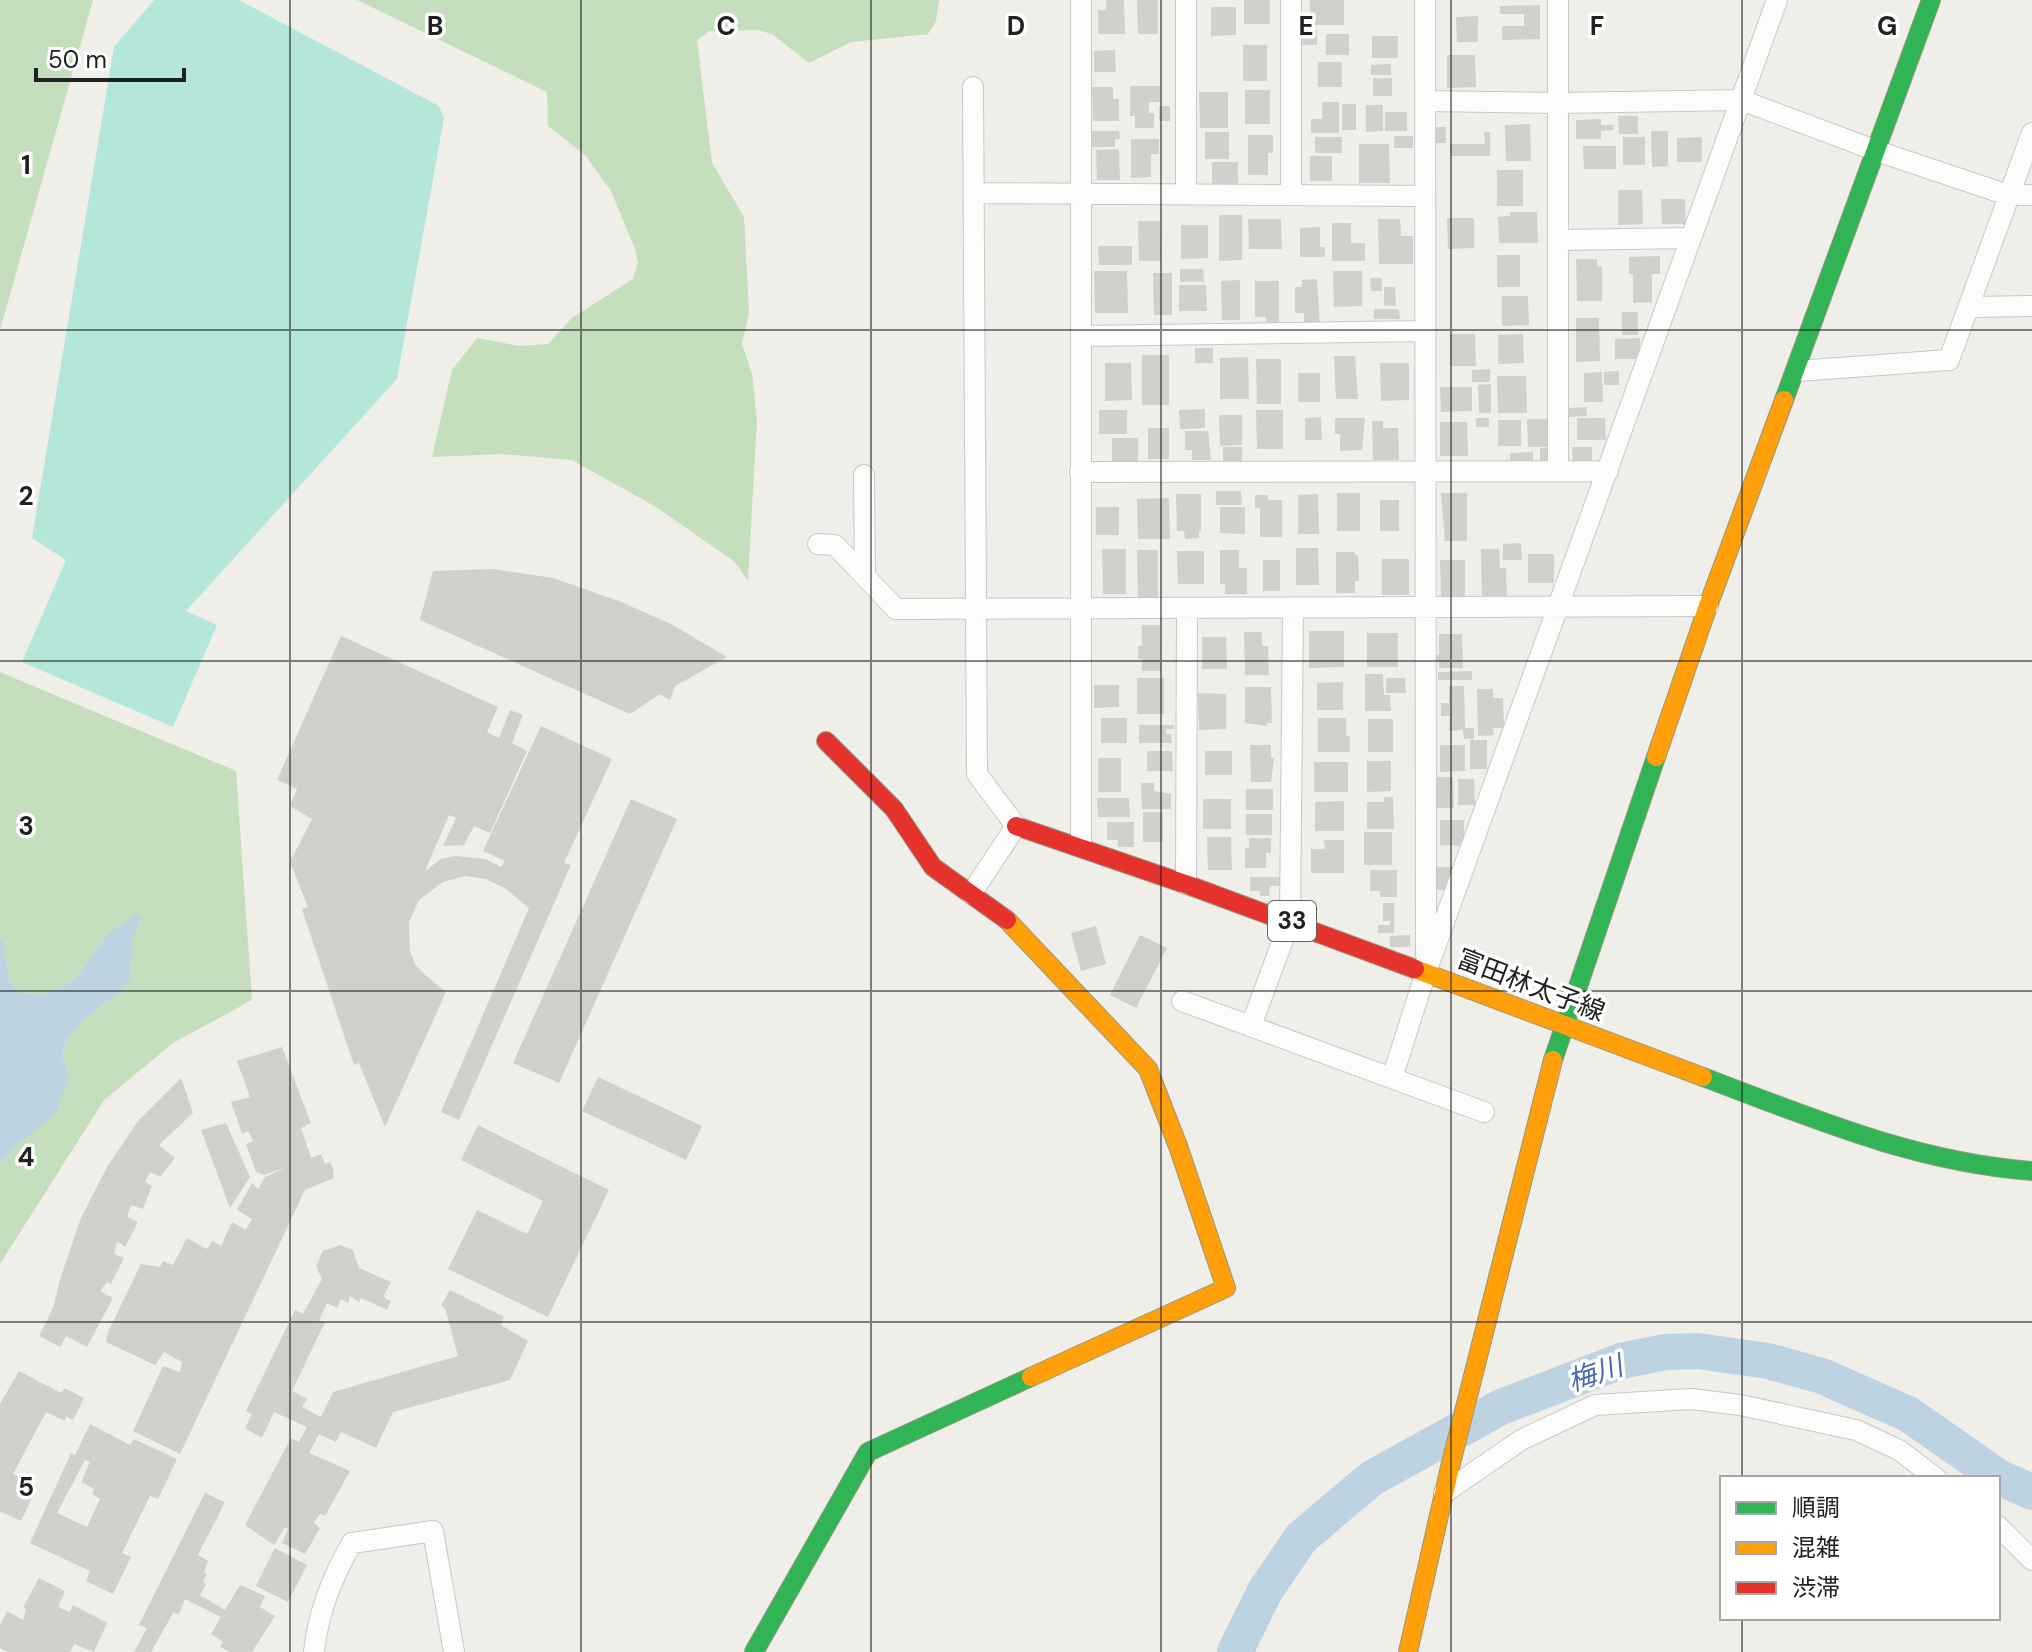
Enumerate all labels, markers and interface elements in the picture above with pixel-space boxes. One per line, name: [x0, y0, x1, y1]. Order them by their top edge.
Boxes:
text: B: [427, 9, 443, 43]
text: C: [716, 9, 736, 43]
text: D: [1007, 9, 1025, 43]
text: E: [1298, 9, 1314, 43]
text: F: [1590, 9, 1604, 43]
text: G: [1877, 9, 1897, 43]
scale bar: [36, 32, 184, 82]
text: 50 m: [48, 44, 107, 75]
text: 1: [21, 148, 31, 182]
text: 2: [18, 479, 34, 513]
text: 3: [18, 809, 34, 843]
road number: 33: [1268, 901, 1316, 941]
street label: 富田林太子線: [1452, 941, 1610, 1029]
text: 4: [18, 1140, 34, 1174]
water label: 梅川: [1563, 1346, 1630, 1400]
text: 5: [18, 1470, 34, 1504]
legend: [1720, 1476, 2000, 1620]
text: 順調: [1792, 1492, 1840, 1523]
text: 混雑: [1792, 1532, 1840, 1563]
text: 渋滞: [1792, 1572, 1840, 1603]

